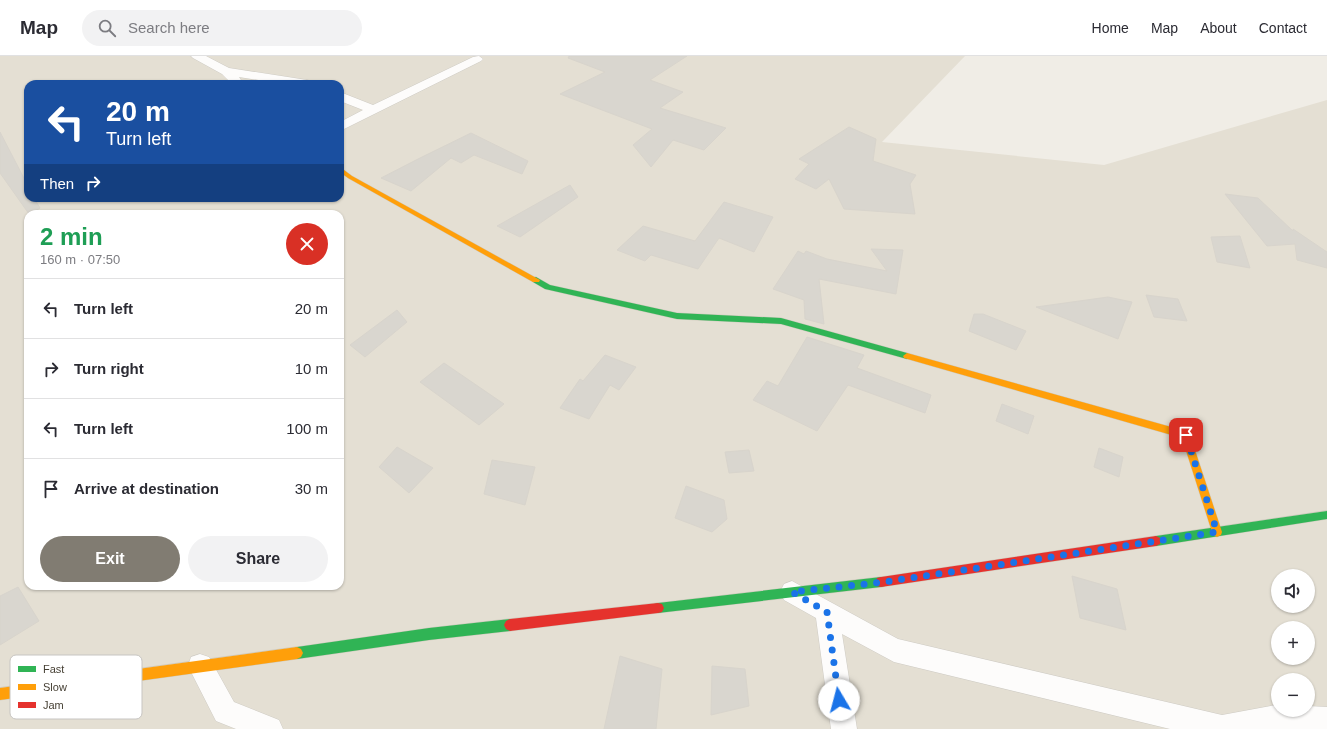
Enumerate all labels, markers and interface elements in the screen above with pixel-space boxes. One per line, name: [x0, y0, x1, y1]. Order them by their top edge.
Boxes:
search box: [82, 10, 362, 46]
text: Map: [20, 17, 58, 38]
icon: search: [96, 17, 118, 39]
text: Search here: [128, 19, 210, 36]
text: Home: [1092, 20, 1129, 36]
text: Map: [1151, 20, 1178, 36]
text: About: [1200, 20, 1237, 36]
text: Contact: [1259, 20, 1307, 36]
icon: left: [40, 96, 92, 148]
text: 20 m: [106, 96, 170, 127]
text: Turn left: [106, 129, 171, 149]
icon: right: [82, 172, 104, 194]
text: Then: [40, 175, 74, 192]
text: 2 min: [40, 223, 103, 250]
button: close: [286, 223, 328, 265]
text: 160 m · 07:50: [40, 252, 120, 267]
icon: left: [40, 298, 62, 320]
text: Turn left: [74, 300, 133, 317]
text: 20 m: [295, 300, 328, 317]
icon: right: [40, 358, 62, 380]
text: Turn right: [74, 360, 144, 377]
text: 10 m: [295, 360, 328, 377]
icon: left: [40, 418, 62, 440]
pin: [1169, 418, 1203, 452]
text: Turn left: [74, 420, 133, 437]
text: 100 m: [286, 420, 328, 437]
icon: arrive: [1175, 424, 1197, 446]
icon: arrive: [40, 478, 62, 500]
text: Arrive at destination: [74, 480, 219, 497]
text: 30 m: [295, 480, 328, 497]
button: Exit: [40, 536, 180, 582]
button: Share: [188, 536, 328, 582]
map controls: [1271, 569, 1315, 717]
button: sound: [1271, 569, 1315, 613]
button: +: [1271, 621, 1315, 665]
legend: [10, 655, 142, 719]
text: Fast: [43, 663, 64, 675]
button: −: [1271, 673, 1315, 717]
position arrow: [818, 679, 860, 721]
text: Slow: [43, 681, 67, 693]
text: Jam: [43, 699, 64, 711]

